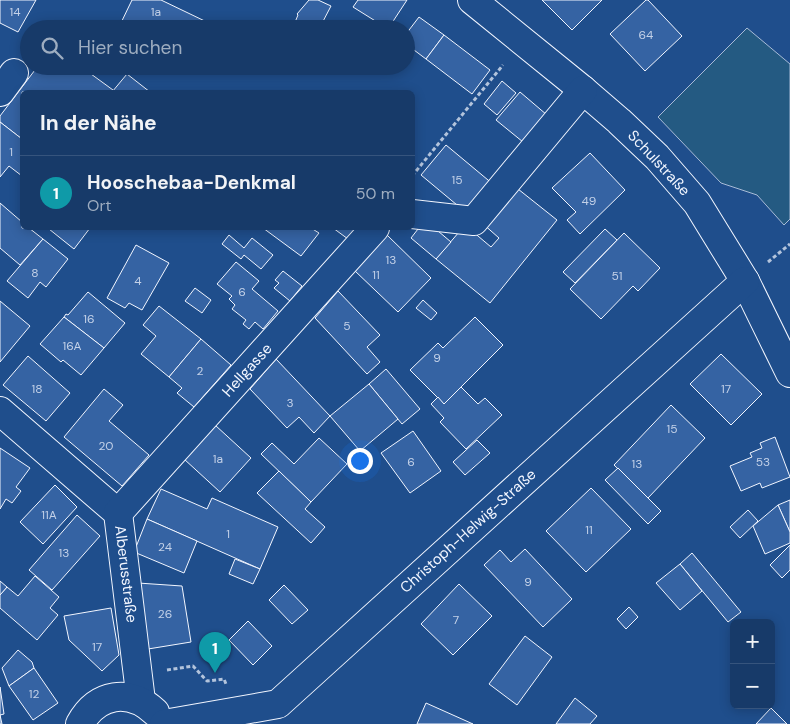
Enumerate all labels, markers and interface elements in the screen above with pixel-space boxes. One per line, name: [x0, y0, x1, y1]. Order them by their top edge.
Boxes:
house number: 14: [9, 4, 21, 20]
house number: 1a: [151, 4, 161, 20]
search box: [20, 20, 415, 75]
house number: 64: [639, 27, 653, 43]
icon: search: [38, 34, 66, 62]
text: Hier suchen: [78, 35, 182, 60]
text: In der Nähe: [40, 109, 157, 137]
street label: Schulstraße: [623, 126, 695, 200]
house number: 1: [9, 144, 13, 160]
text: Hooschebaa-Denkmal: [87, 170, 296, 195]
house number: 15: [451, 172, 463, 188]
text: 1: [53, 183, 59, 204]
text: 50 m: [356, 183, 395, 204]
house number: 49: [582, 193, 596, 209]
text: Ort: [87, 195, 112, 216]
house number: 13: [386, 252, 396, 268]
house number: 8: [31, 265, 39, 281]
house number: 11: [372, 267, 380, 283]
house number: 51: [611, 268, 623, 284]
house number: 4: [134, 273, 142, 289]
house number: 6: [238, 284, 246, 300]
house number: 16: [83, 311, 95, 327]
house number: 5: [343, 318, 351, 334]
house number: 16A: [63, 338, 81, 354]
street label: Hellgasse: [218, 339, 276, 401]
house number: 9: [433, 350, 441, 366]
house number: 2: [197, 363, 204, 379]
house number: 18: [31, 381, 43, 397]
house number: 17: [721, 381, 731, 397]
house number: 3: [286, 395, 294, 411]
house number: 15: [666, 421, 678, 437]
house number: 20: [98, 438, 114, 454]
your location: [347, 448, 373, 474]
house number: 1a: [213, 451, 223, 467]
house number: 6: [407, 454, 415, 470]
house number: 53: [756, 454, 770, 470]
house number: 13: [632, 456, 642, 472]
street label: Christoph-Helwig-Straße: [396, 464, 540, 598]
house number: 11A: [41, 507, 57, 523]
house number: 11: [585, 522, 593, 538]
street label: Alberusstraße: [110, 524, 142, 624]
house number: 1: [226, 526, 230, 542]
house number: 24: [158, 539, 172, 555]
house number: 13: [59, 545, 69, 561]
house number: 9: [524, 574, 532, 590]
house number: 26: [158, 606, 172, 622]
house number: 7: [453, 612, 459, 628]
map controls: [730, 619, 775, 709]
button: +: [730, 619, 775, 664]
pin: 1: [199, 632, 231, 673]
house number: 17: [92, 639, 102, 655]
button: −: [730, 664, 775, 709]
house number: 12: [29, 686, 39, 702]

